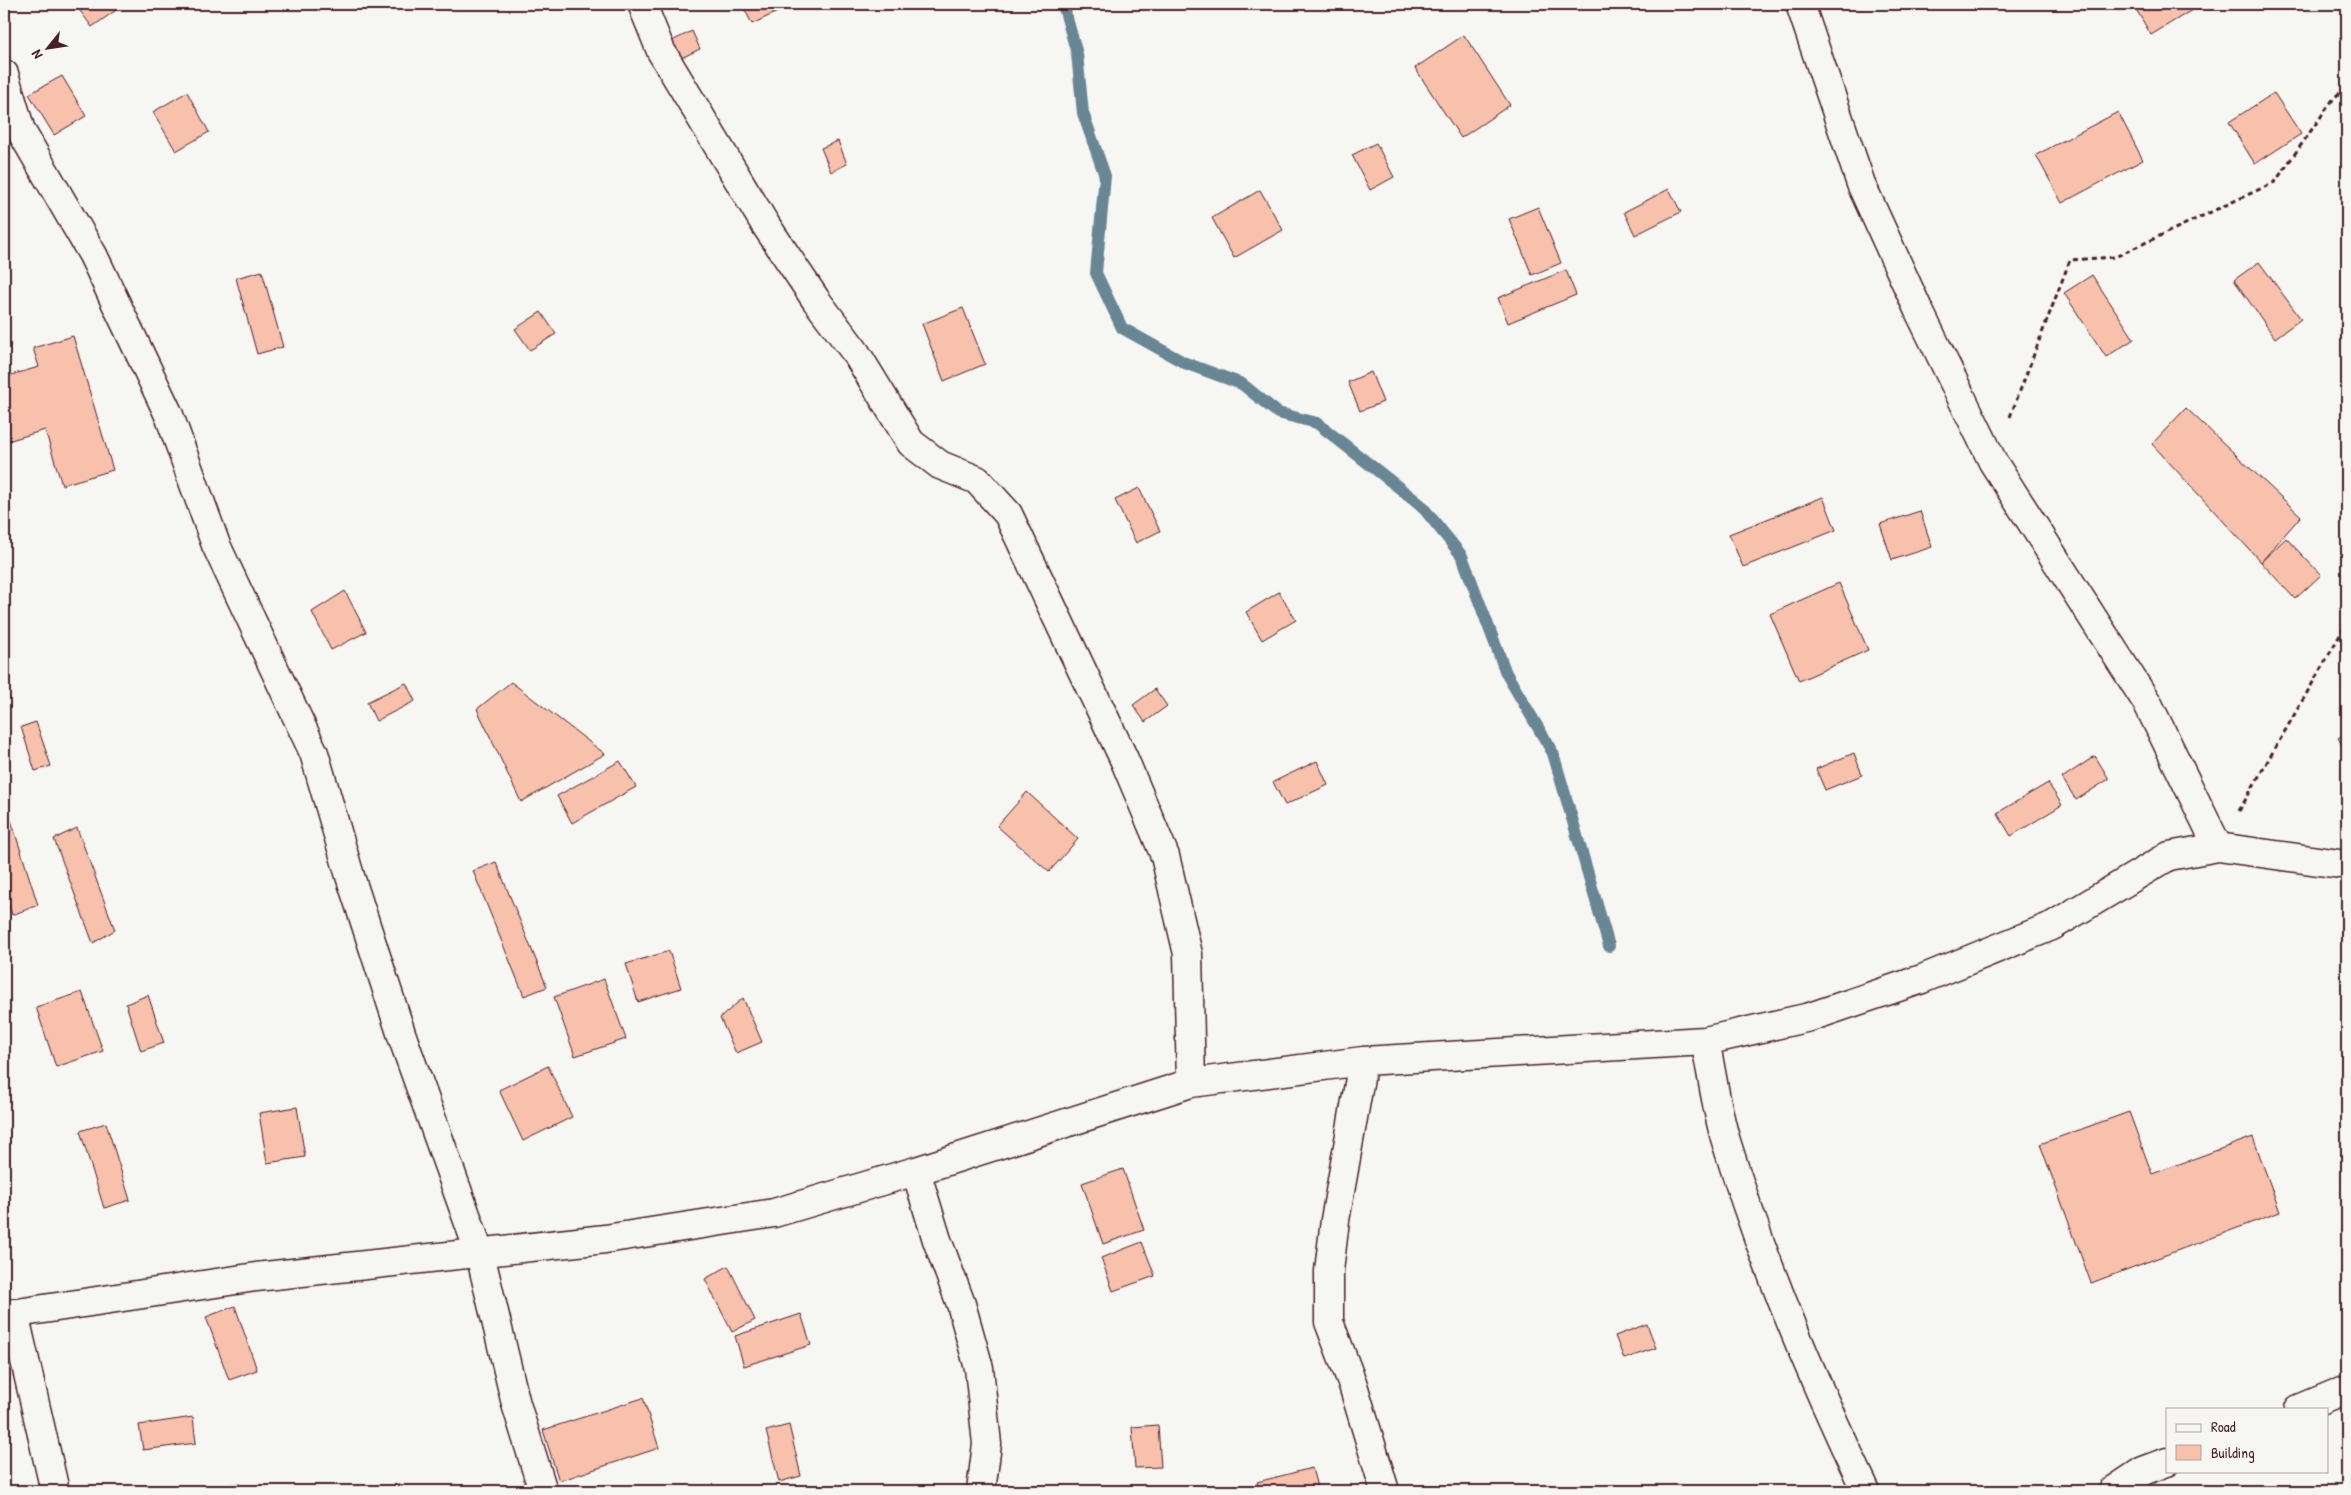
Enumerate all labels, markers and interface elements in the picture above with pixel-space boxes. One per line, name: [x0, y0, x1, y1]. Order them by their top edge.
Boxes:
north arrow: [22, 22, 72, 72]
text: N: [26, 46, 46, 63]
legend: [2166, 1408, 2328, 1472]
text: Road: [2211, 1416, 2236, 1437]
text: Building: [2211, 1442, 2255, 1463]

